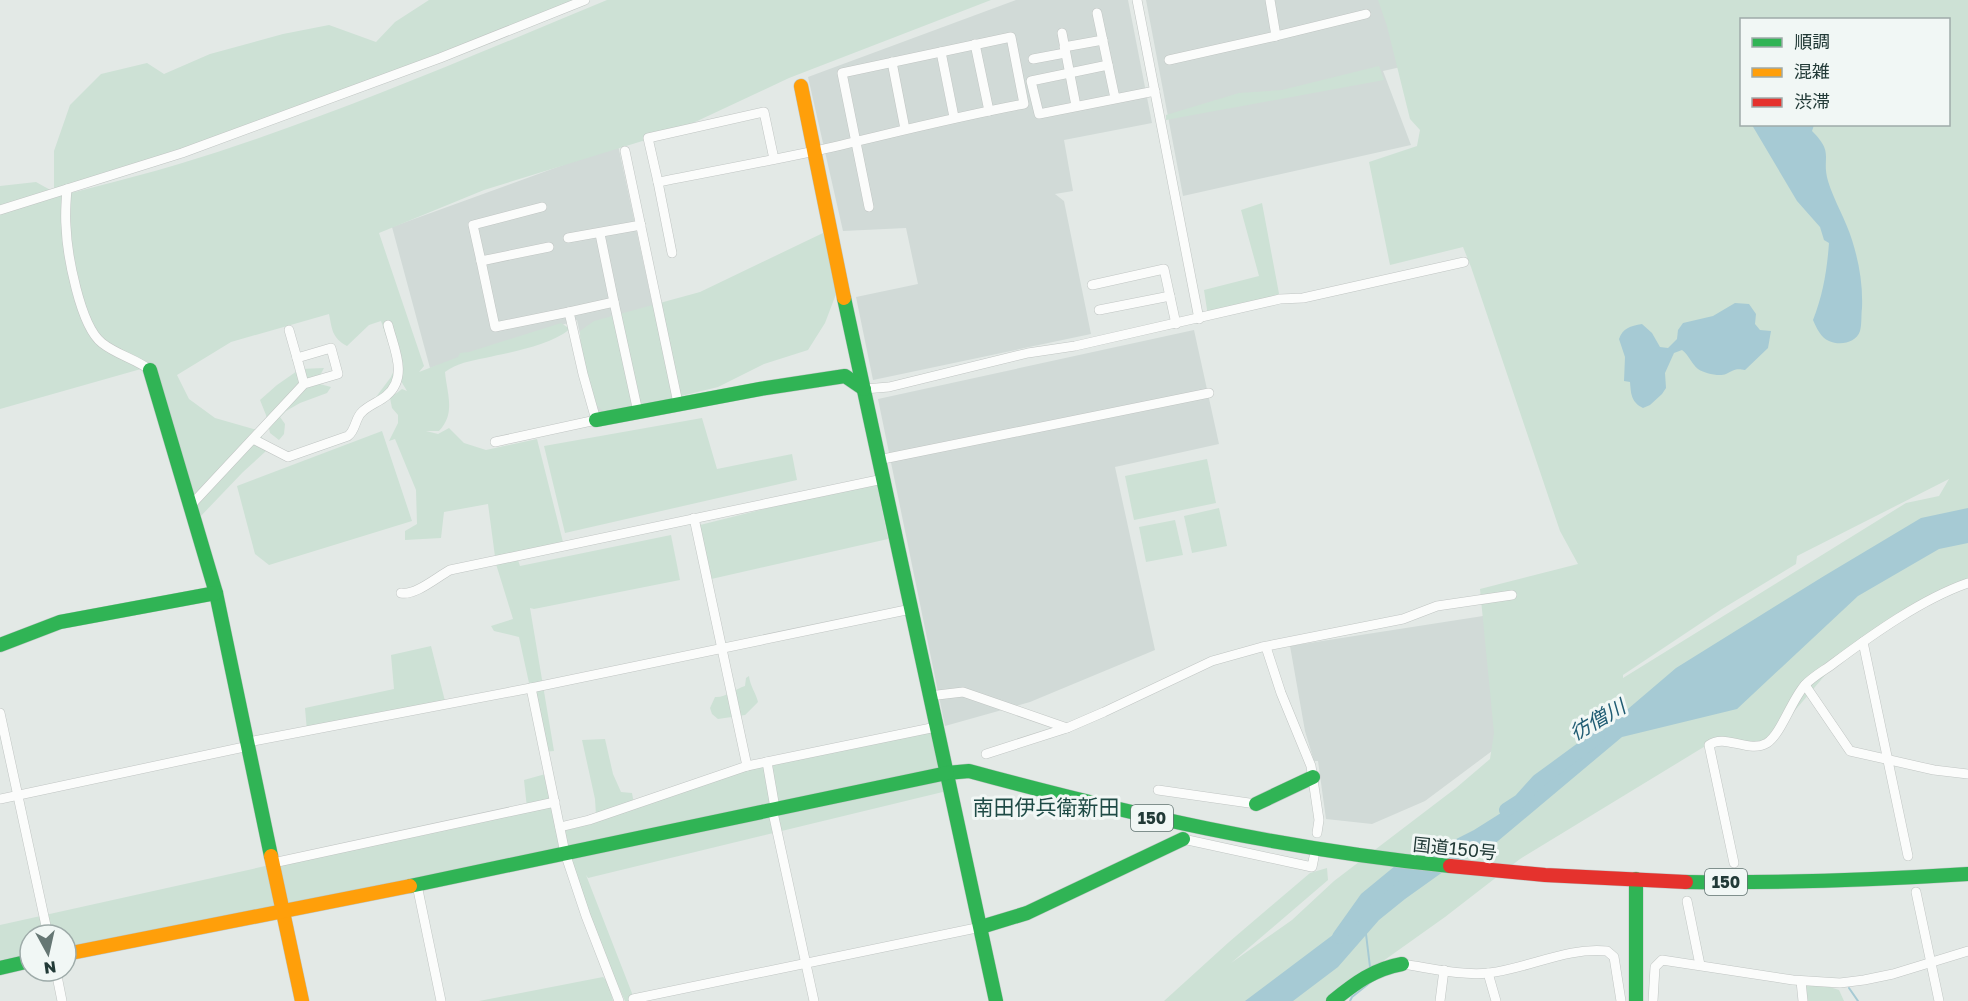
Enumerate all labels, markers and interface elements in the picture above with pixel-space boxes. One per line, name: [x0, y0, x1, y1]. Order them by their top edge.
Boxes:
legend: [1740, 18, 1950, 126]
text: 順調: [1794, 30, 1830, 52]
text: 混雑: [1794, 60, 1830, 82]
text: 渋滞: [1794, 90, 1830, 112]
water label: 彷僧川: [1565, 693, 1631, 744]
district label: 南田伊兵衛新田: [973, 794, 1120, 820]
road number: 150: [1131, 805, 1173, 831]
street label: 国道150号: [1412, 833, 1498, 863]
road number: 150: [1705, 869, 1747, 895]
north arrow: [18, 923, 78, 983]
text: N: [43, 957, 58, 979]

